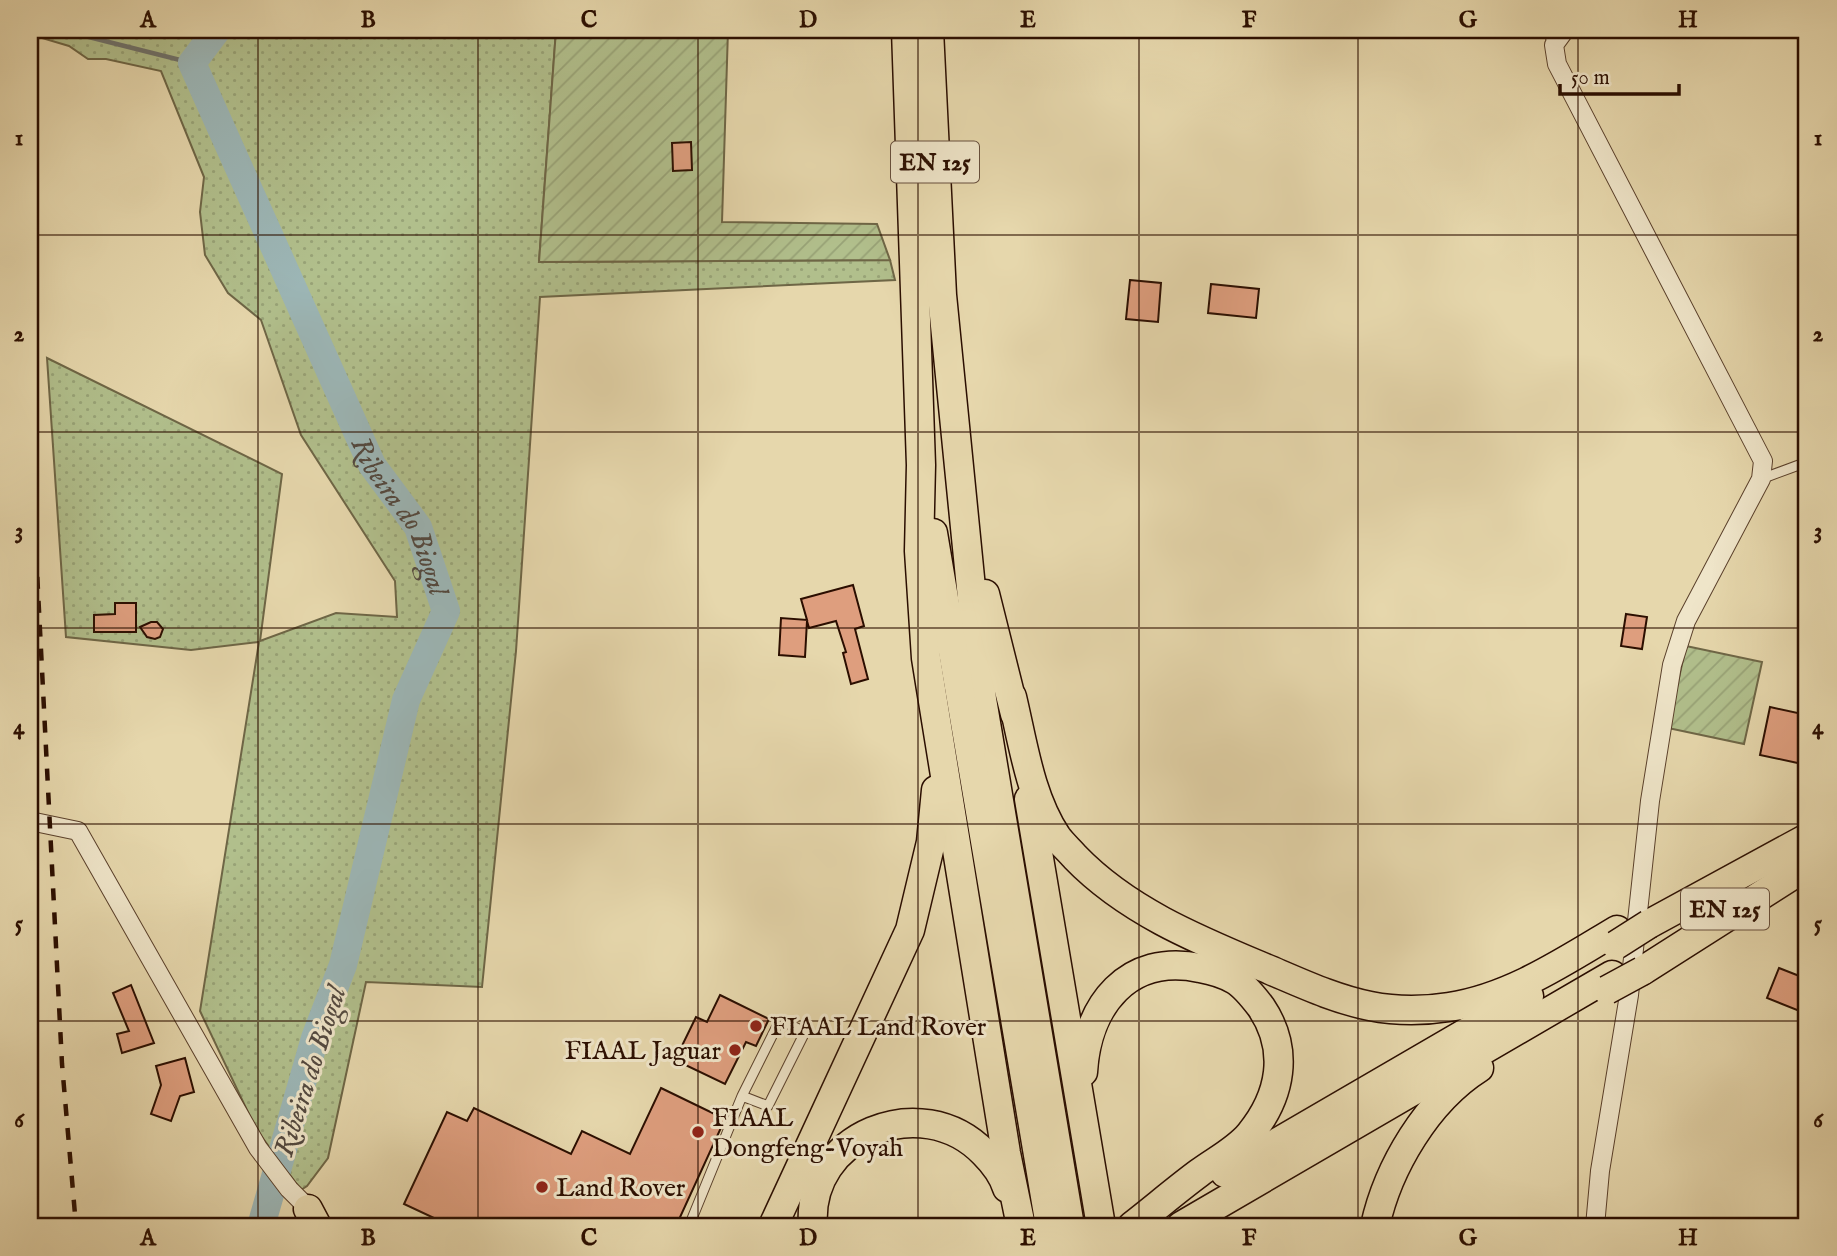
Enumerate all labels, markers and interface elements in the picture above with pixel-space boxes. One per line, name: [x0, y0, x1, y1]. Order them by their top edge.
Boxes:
text: A: [139, 6, 157, 35]
text: B: [360, 6, 376, 35]
text: C: [581, 6, 598, 35]
text: D: [799, 6, 817, 35]
text: E: [1020, 6, 1036, 35]
text: F: [1242, 6, 1257, 35]
text: G: [1459, 6, 1478, 35]
text: H: [1678, 6, 1698, 35]
scale bar: [1560, 52, 1680, 96]
text: 50 m: [1571, 65, 1610, 92]
text: 1: [15, 124, 23, 153]
text: 1: [1814, 124, 1822, 153]
road number: EN 125: [891, 142, 979, 182]
text: 2: [14, 320, 25, 349]
text: 2: [1813, 320, 1824, 349]
water label: Ribeira do Biogal: [342, 432, 455, 602]
text: 3: [15, 517, 23, 546]
text: 3: [1814, 517, 1822, 546]
text: 4: [13, 713, 25, 742]
text: 4: [1812, 713, 1824, 742]
road number: EN 125: [1681, 888, 1769, 930]
text: 5: [15, 910, 24, 939]
text: 5: [1814, 910, 1823, 939]
water label: Ribeira do Biogal: [267, 980, 356, 1161]
place label: FIAAL Land Rover: [770, 1011, 987, 1044]
marker: FIAAL Land Rover: [748, 1018, 764, 1034]
place label: FIAAL Jaguar: [564, 1035, 721, 1068]
marker: FIAAL Jaguar: [727, 1042, 743, 1058]
place label: FIAAL Dongfeng-Voyah: [712, 1102, 903, 1165]
text: 6: [14, 1106, 25, 1135]
text: 6: [1813, 1106, 1824, 1135]
marker: FIAAL Dongfeng-Voyah: [690, 1124, 706, 1140]
place label: Land Rover: [556, 1172, 686, 1205]
marker: Land Rover: [534, 1179, 550, 1195]
text: A: [139, 1224, 157, 1253]
text: B: [360, 1224, 376, 1253]
text: C: [581, 1224, 598, 1253]
text: D: [799, 1224, 817, 1253]
text: E: [1020, 1224, 1036, 1253]
text: F: [1242, 1224, 1257, 1253]
text: G: [1459, 1224, 1478, 1253]
text: H: [1678, 1224, 1698, 1253]

